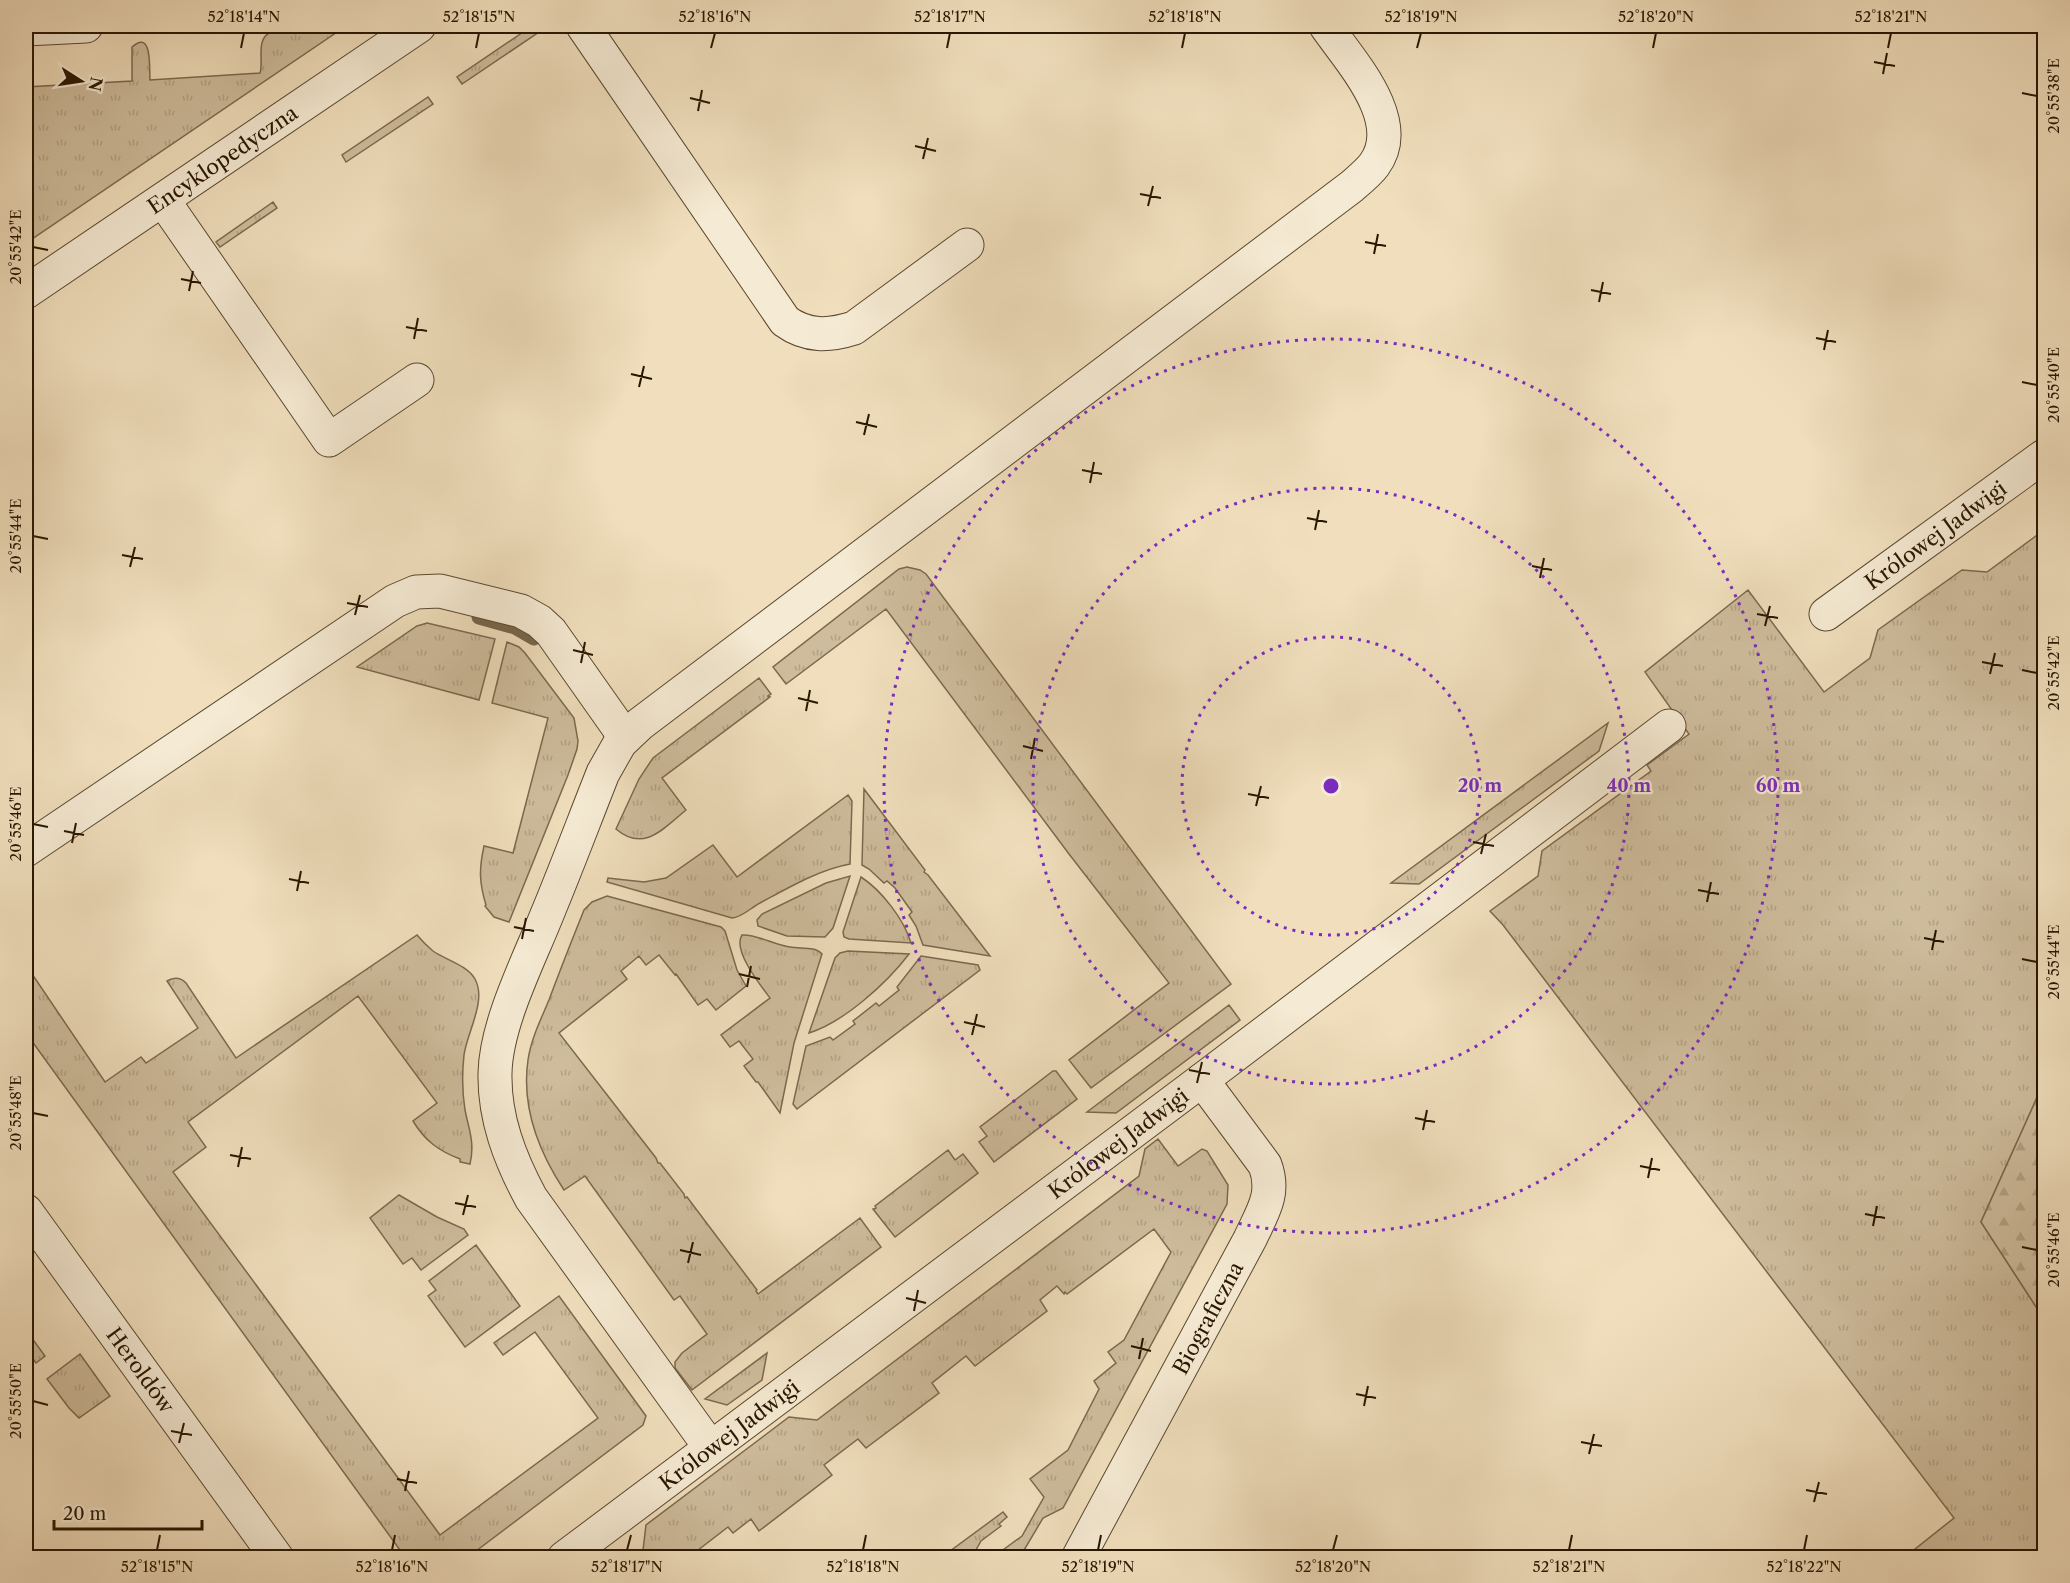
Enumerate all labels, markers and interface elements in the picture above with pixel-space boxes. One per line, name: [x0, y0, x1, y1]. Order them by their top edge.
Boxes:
text: 52°18'14"N: [208, 7, 280, 26]
text: 52°18'15"N: [443, 7, 515, 26]
text: 52°18'16"N: [679, 7, 751, 26]
text: 52°18'17"N: [914, 7, 986, 26]
text: 52°18'18"N: [1148, 7, 1222, 26]
text: 52°18'19"N: [1384, 7, 1458, 26]
text: 52°18'20"N: [1618, 7, 1694, 26]
text: 52°18'21"N: [1855, 7, 1927, 26]
north arrow: [51, 51, 111, 111]
text: 20°55'38"E: [2044, 58, 2063, 134]
text: N: [84, 75, 107, 93]
street label: Encyklopedyczna: [142, 99, 303, 219]
text: 20°55'42"E: [6, 209, 25, 285]
text: 20°55'40"E: [2044, 347, 2063, 423]
street label: Królowej Jadwigi: [1860, 475, 2011, 594]
text: 20°55'44"E: [6, 499, 25, 573]
text: 20°55'42"E: [2044, 635, 2063, 711]
text: 20 m: [1458, 775, 1502, 797]
text: 40 m: [1607, 775, 1651, 797]
text: 60 m: [1756, 775, 1800, 797]
centre of rings: [1321, 776, 1341, 796]
text: 20°55'46"E: [6, 787, 25, 861]
text: 20°55'44"E: [2044, 925, 2063, 999]
text: 20°55'48"E: [6, 1075, 25, 1151]
street label: Królowej Jadwigi: [1043, 1083, 1193, 1204]
text: 20°55'46"E: [2044, 1213, 2063, 1287]
street label: Biograficzna: [1167, 1256, 1248, 1378]
street label: Heroldów: [102, 1322, 181, 1418]
text: 20°55'50"E: [6, 1363, 25, 1439]
street label: Królowej Jadwigi: [654, 1374, 804, 1495]
scale bar: [54, 1493, 202, 1531]
text: 20 m: [63, 1503, 107, 1525]
text: 52°18'15"N: [121, 1557, 193, 1576]
text: 52°18'16"N: [356, 1557, 428, 1576]
text: 52°18'17"N: [591, 1557, 663, 1576]
text: 52°18'18"N: [826, 1557, 900, 1576]
text: 52°18'19"N: [1061, 1557, 1135, 1576]
text: 52°18'20"N: [1295, 1557, 1371, 1576]
text: 52°18'21"N: [1533, 1557, 1605, 1576]
text: 52°18'22"N: [1766, 1557, 1842, 1576]

